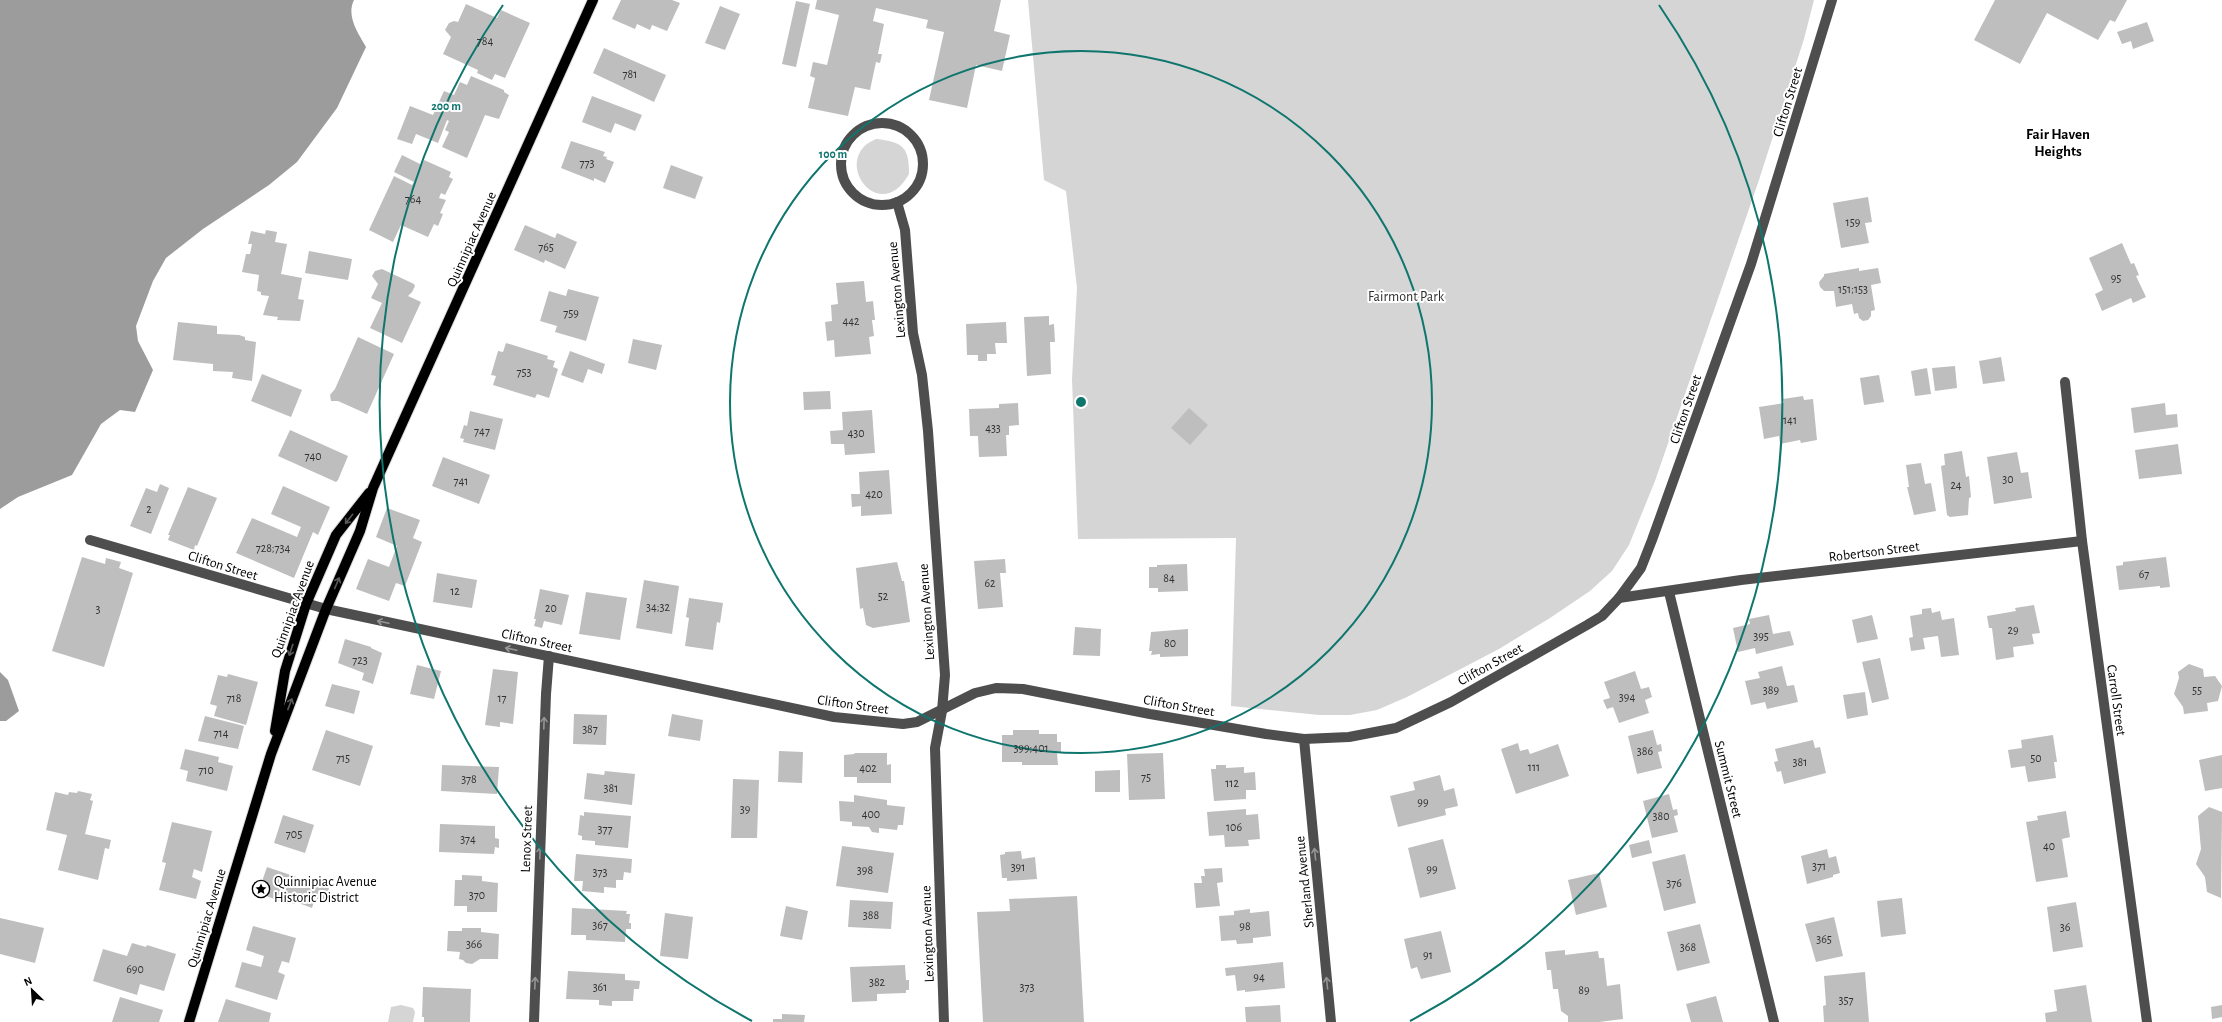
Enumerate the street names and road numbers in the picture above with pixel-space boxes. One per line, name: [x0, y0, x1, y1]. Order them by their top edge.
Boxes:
street label: Clifton Street: [1771, 65, 1805, 139]
street label: Quinnipiac Avenue: [445, 190, 499, 289]
street label: Lexington Avenue: [886, 241, 908, 339]
street label: Clifton Street: [1668, 373, 1704, 446]
street label: Robertson Street: [1828, 539, 1921, 564]
street label: Clifton Street: [186, 549, 260, 583]
street label: Quinnipiac Avenue: [269, 559, 317, 660]
street label: Lexington Avenue: [917, 563, 937, 661]
street label: Clifton Street: [500, 627, 574, 655]
street label: Clifton Street: [1456, 641, 1526, 688]
street label: Carroll Street: [2104, 664, 2128, 737]
street label: Clifton Street: [816, 693, 890, 717]
street label: Clifton Street: [1142, 693, 1216, 719]
street label: Summit Street: [1712, 739, 1745, 820]
street label: Lenox Street: [519, 805, 535, 873]
street label: Sherland Avenue: [1293, 835, 1317, 928]
street label: Quinnipiac Avenue: [185, 867, 229, 969]
street label: Lexington Avenue: [919, 885, 937, 983]

